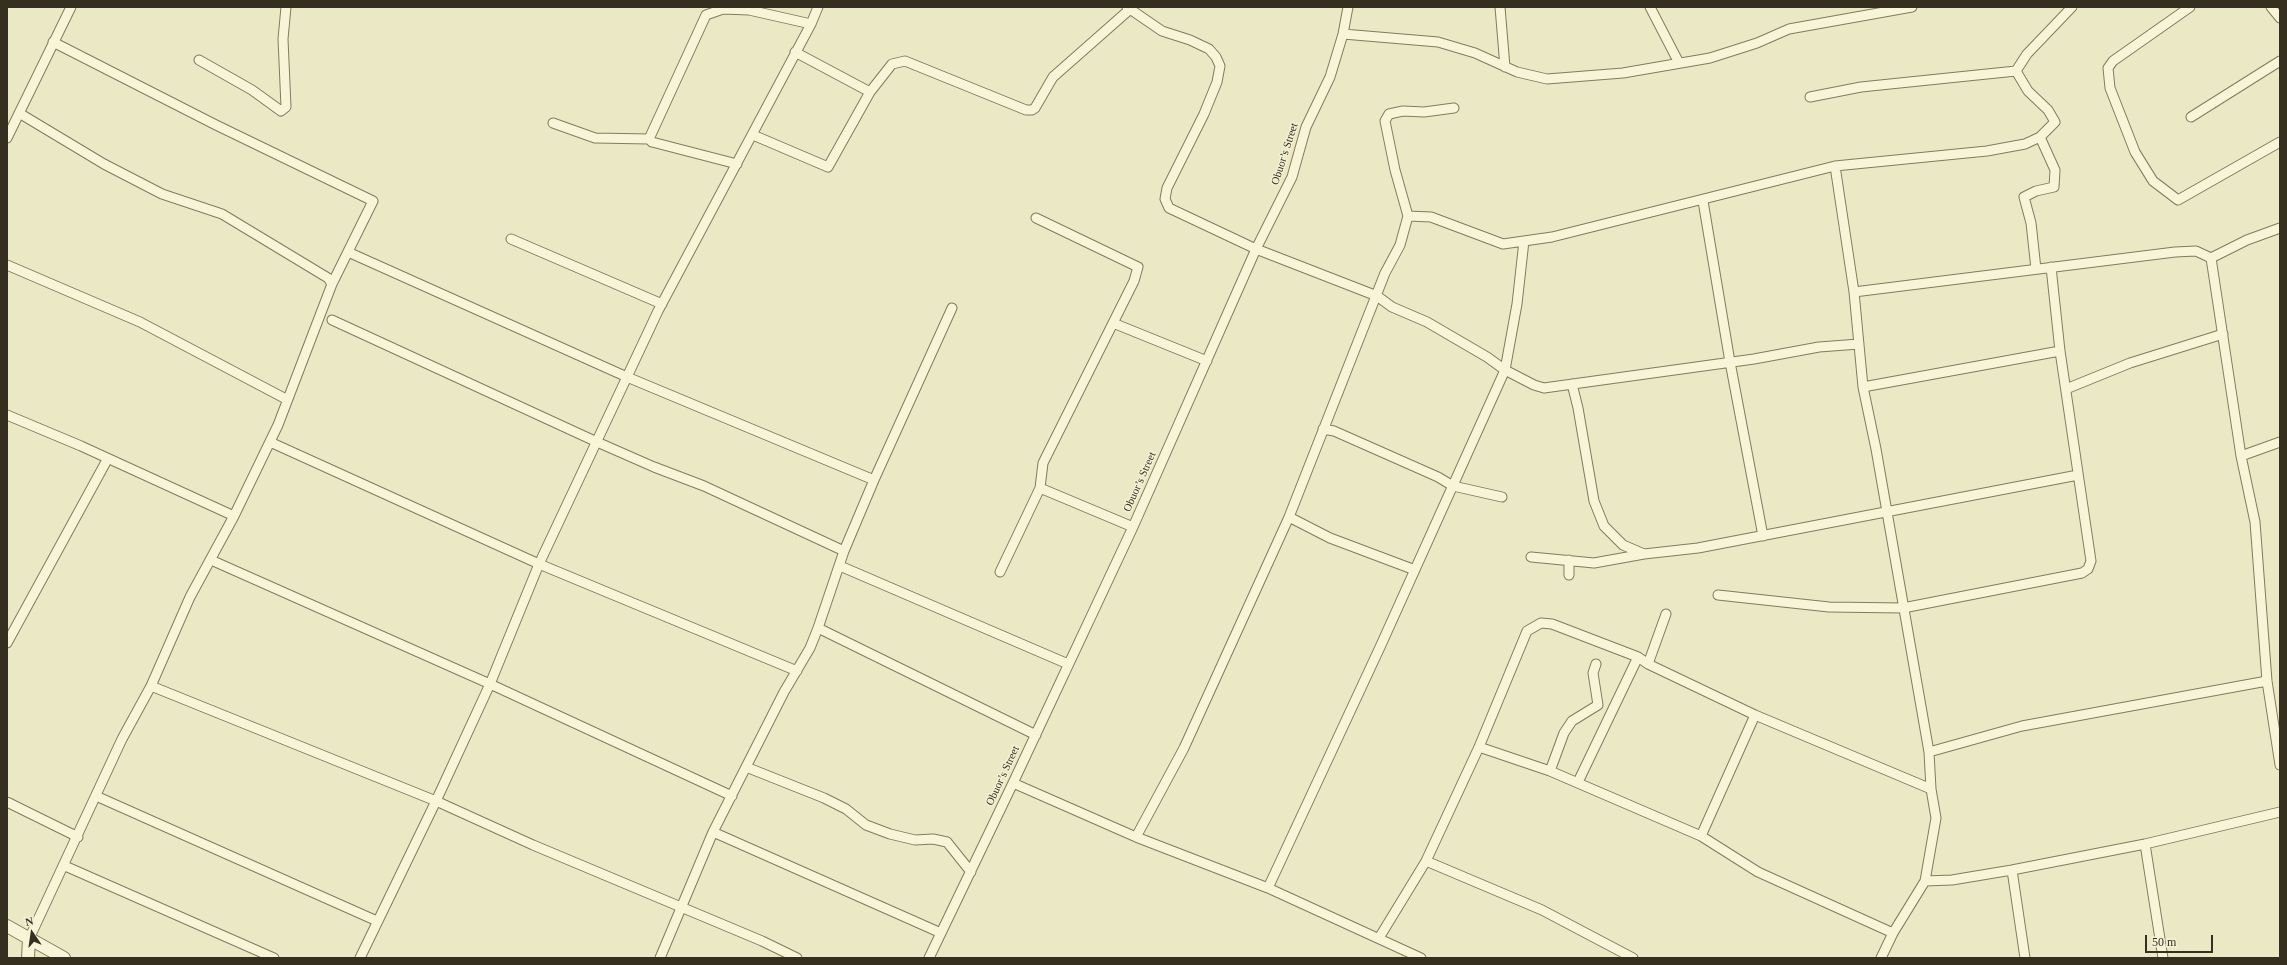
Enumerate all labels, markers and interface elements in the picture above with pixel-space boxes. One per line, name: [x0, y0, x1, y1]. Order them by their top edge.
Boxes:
street label: Obuor’s Street: [1269, 121, 1301, 187]
street label: Obuor’s Street: [1121, 450, 1159, 514]
street label: Obuor’s Street: [983, 744, 1023, 808]
north arrow: [12, 913, 52, 953]
text: N: [24, 915, 35, 928]
scale bar: [2147, 927, 2215, 953]
text: 50 m: [2152, 935, 2176, 949]

